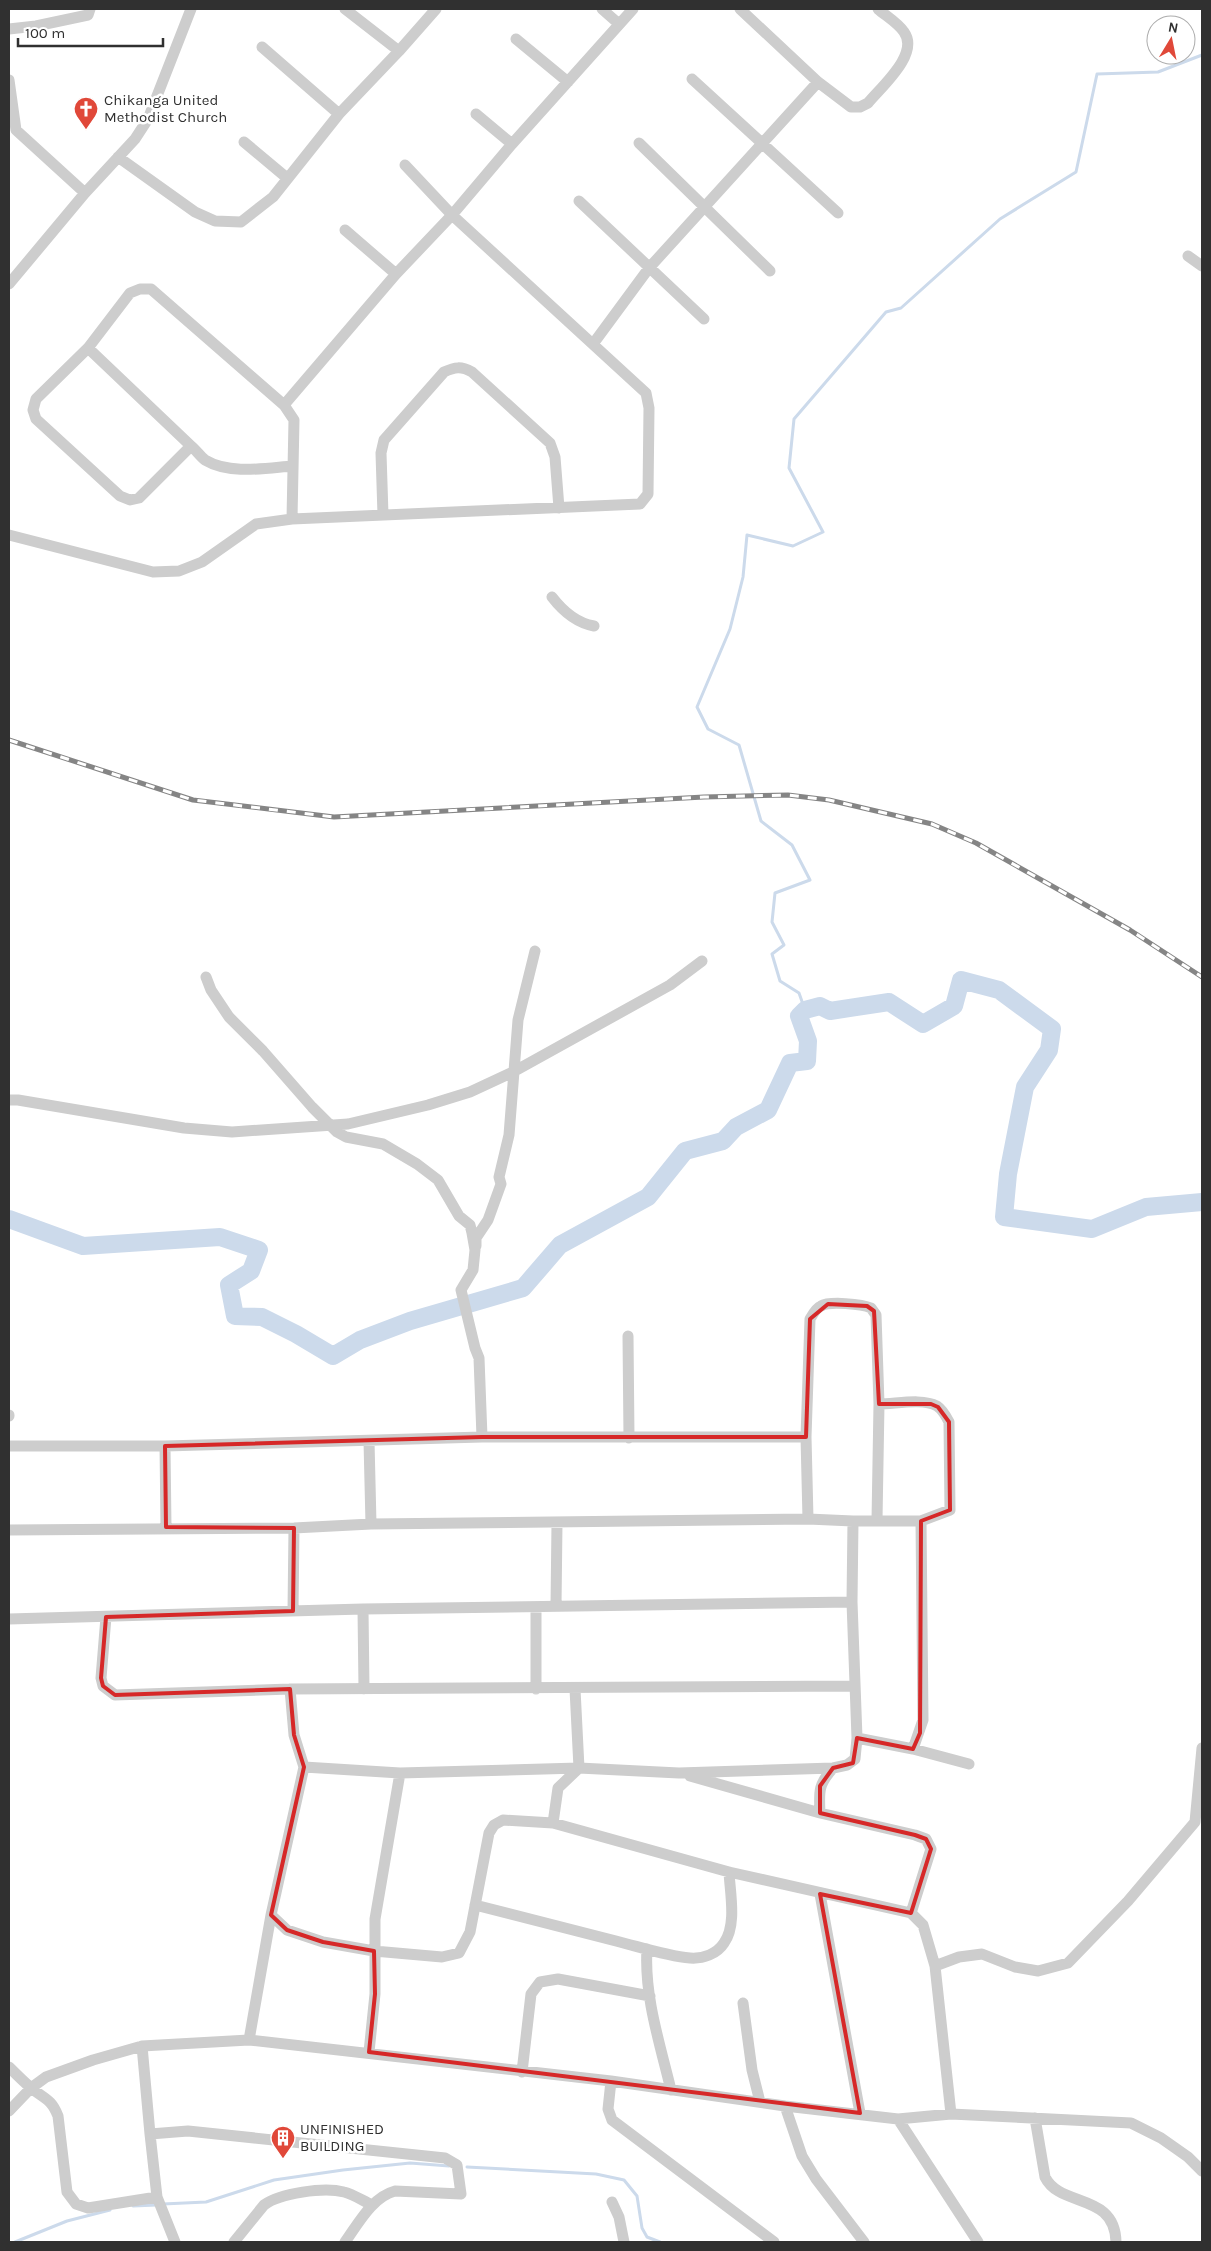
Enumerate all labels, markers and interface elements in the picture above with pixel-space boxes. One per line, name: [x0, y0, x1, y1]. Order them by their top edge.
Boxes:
scale bar: [18, 15, 162, 47]
north arrow: [1146, 15, 1196, 65]
text: N: [1167, 18, 1180, 37]
text: 100 m: [25, 24, 65, 42]
place label: Chikanga United Methodist Church: [104, 91, 227, 126]
church icon: Chikanga United Methodist Church: [73, 96, 99, 130]
place label: UNFINISHED BUILDING: [300, 2120, 384, 2155]
building icon: UNFINISHED BUILDING: [270, 2125, 296, 2159]

